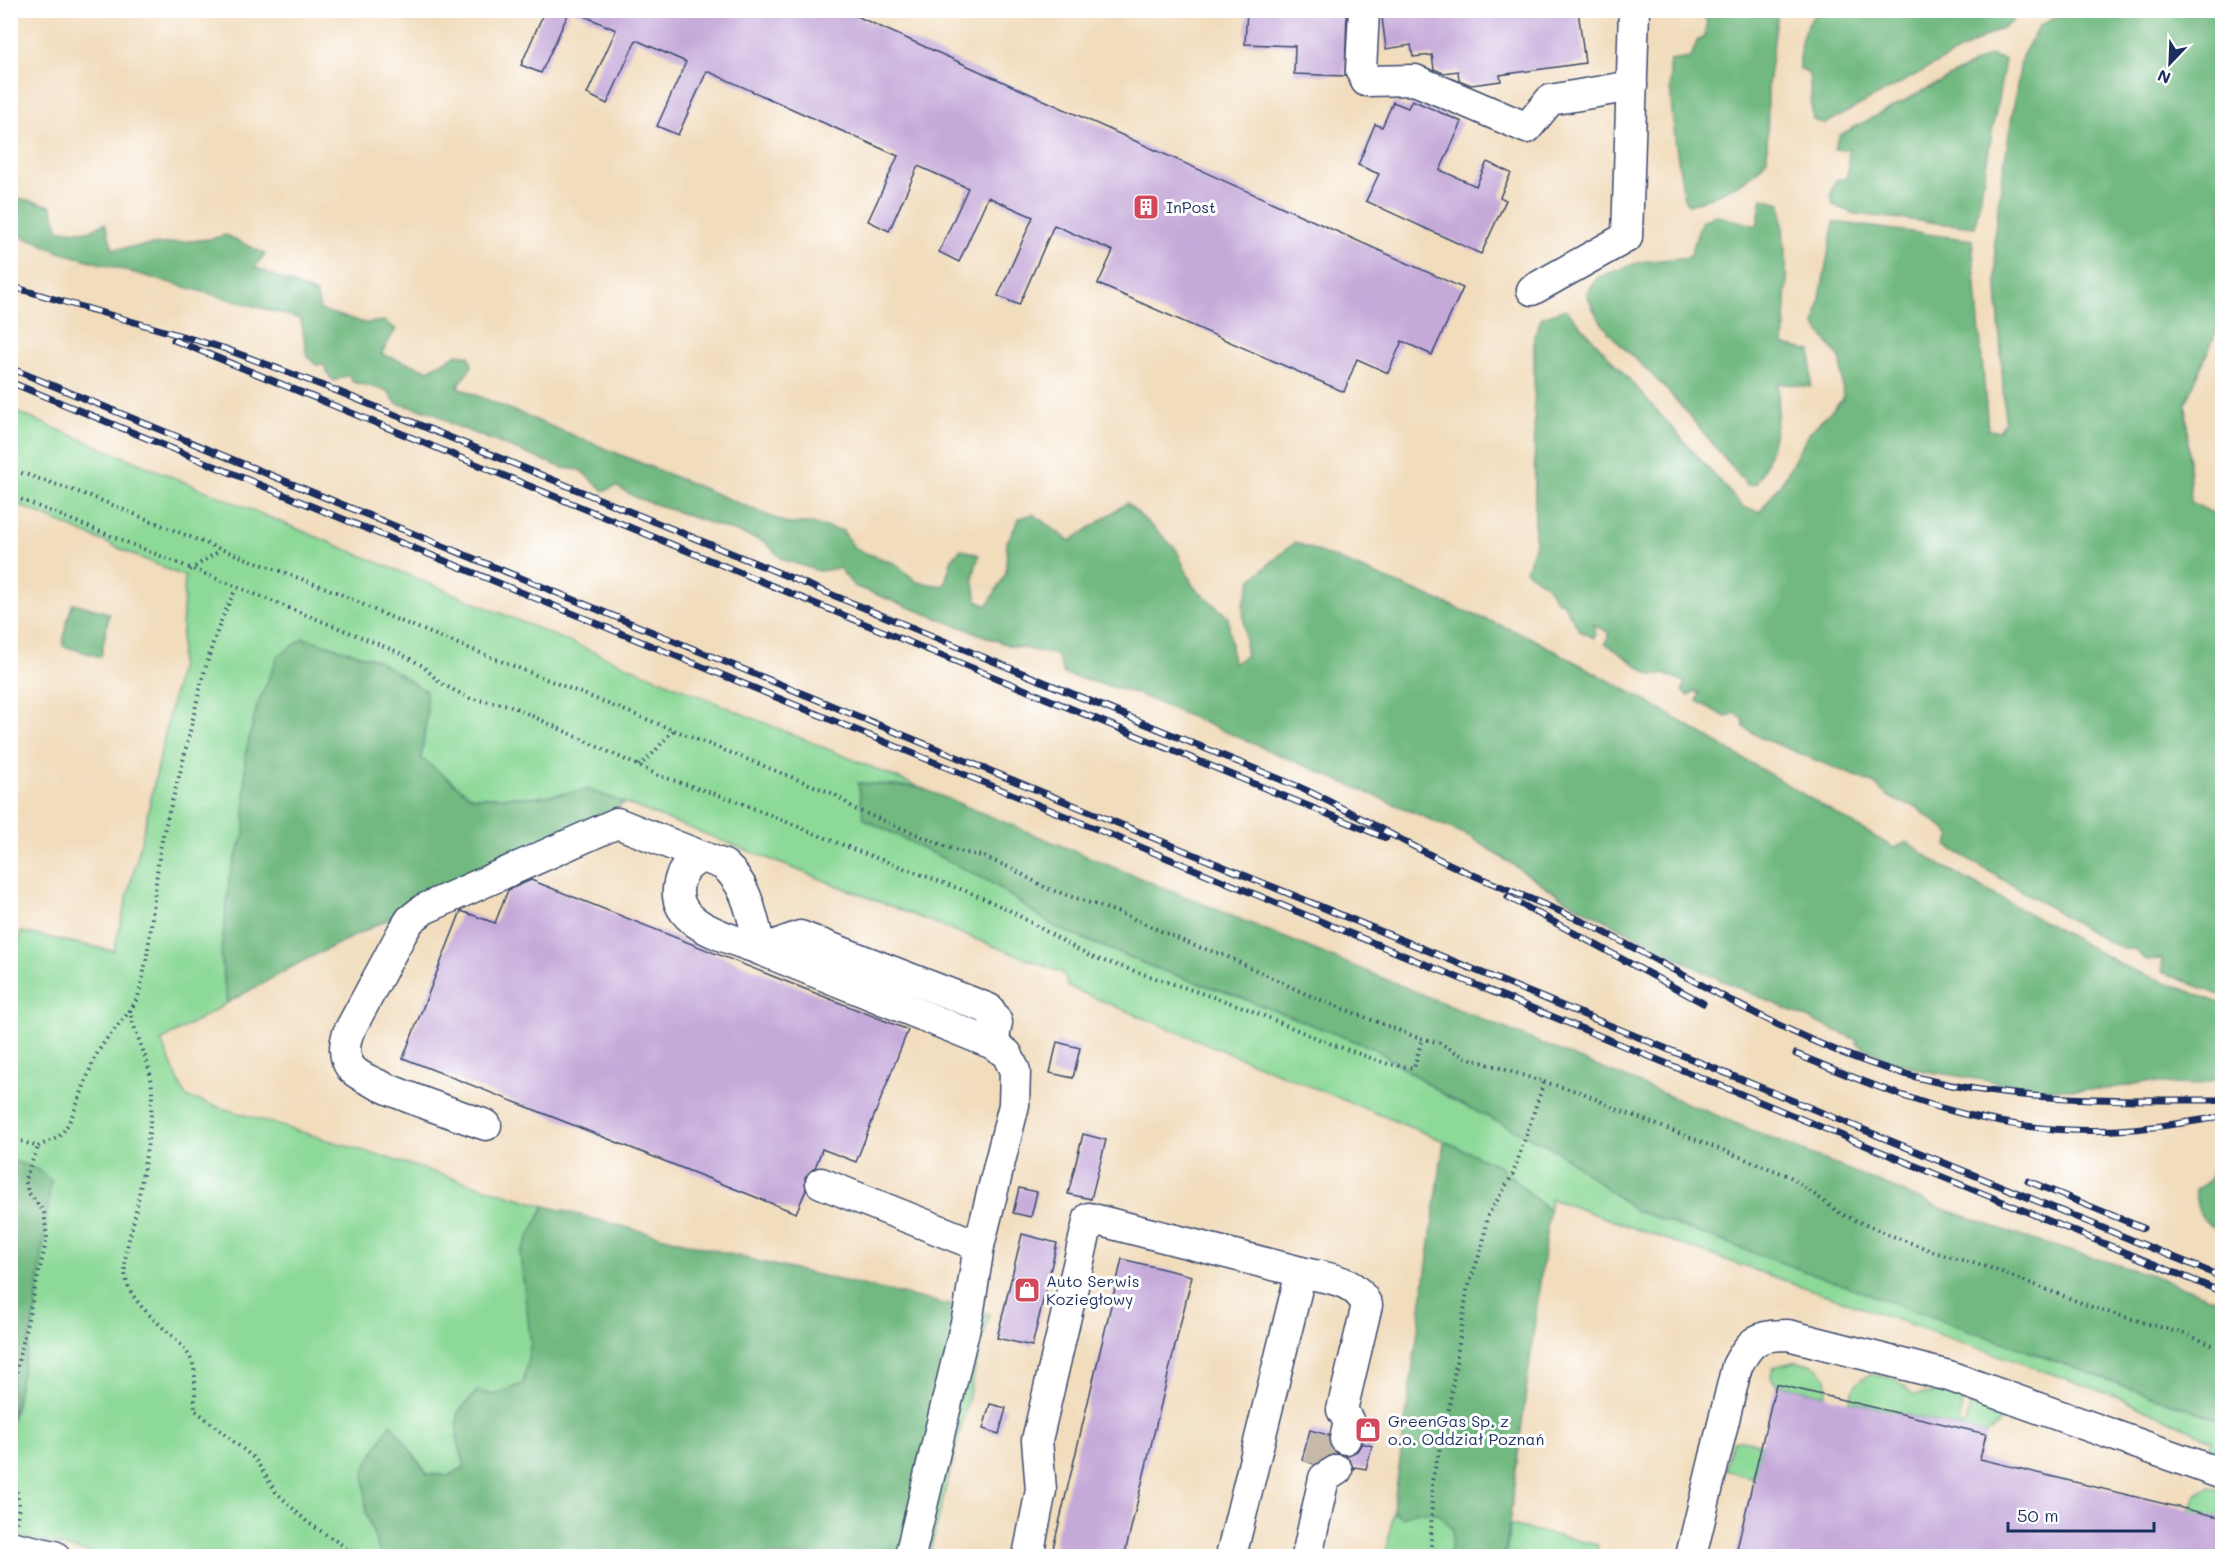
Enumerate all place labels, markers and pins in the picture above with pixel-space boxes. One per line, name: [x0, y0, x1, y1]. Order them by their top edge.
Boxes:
building icon: InPost: [1131, 192, 1161, 222]
place label: InPost: [1166, 196, 1216, 217]
place label: Auto Serwis Koziegłowy: [1046, 1270, 1140, 1309]
shop icon: Auto Serwis Koziegłowy: [1012, 1275, 1042, 1305]
place label: GreenGas Sp. z o.o. Oddział Poznań: [1388, 1410, 1544, 1449]
shop icon: GreenGas Sp. z o.o. Oddział Poznań: [1353, 1415, 1383, 1445]

